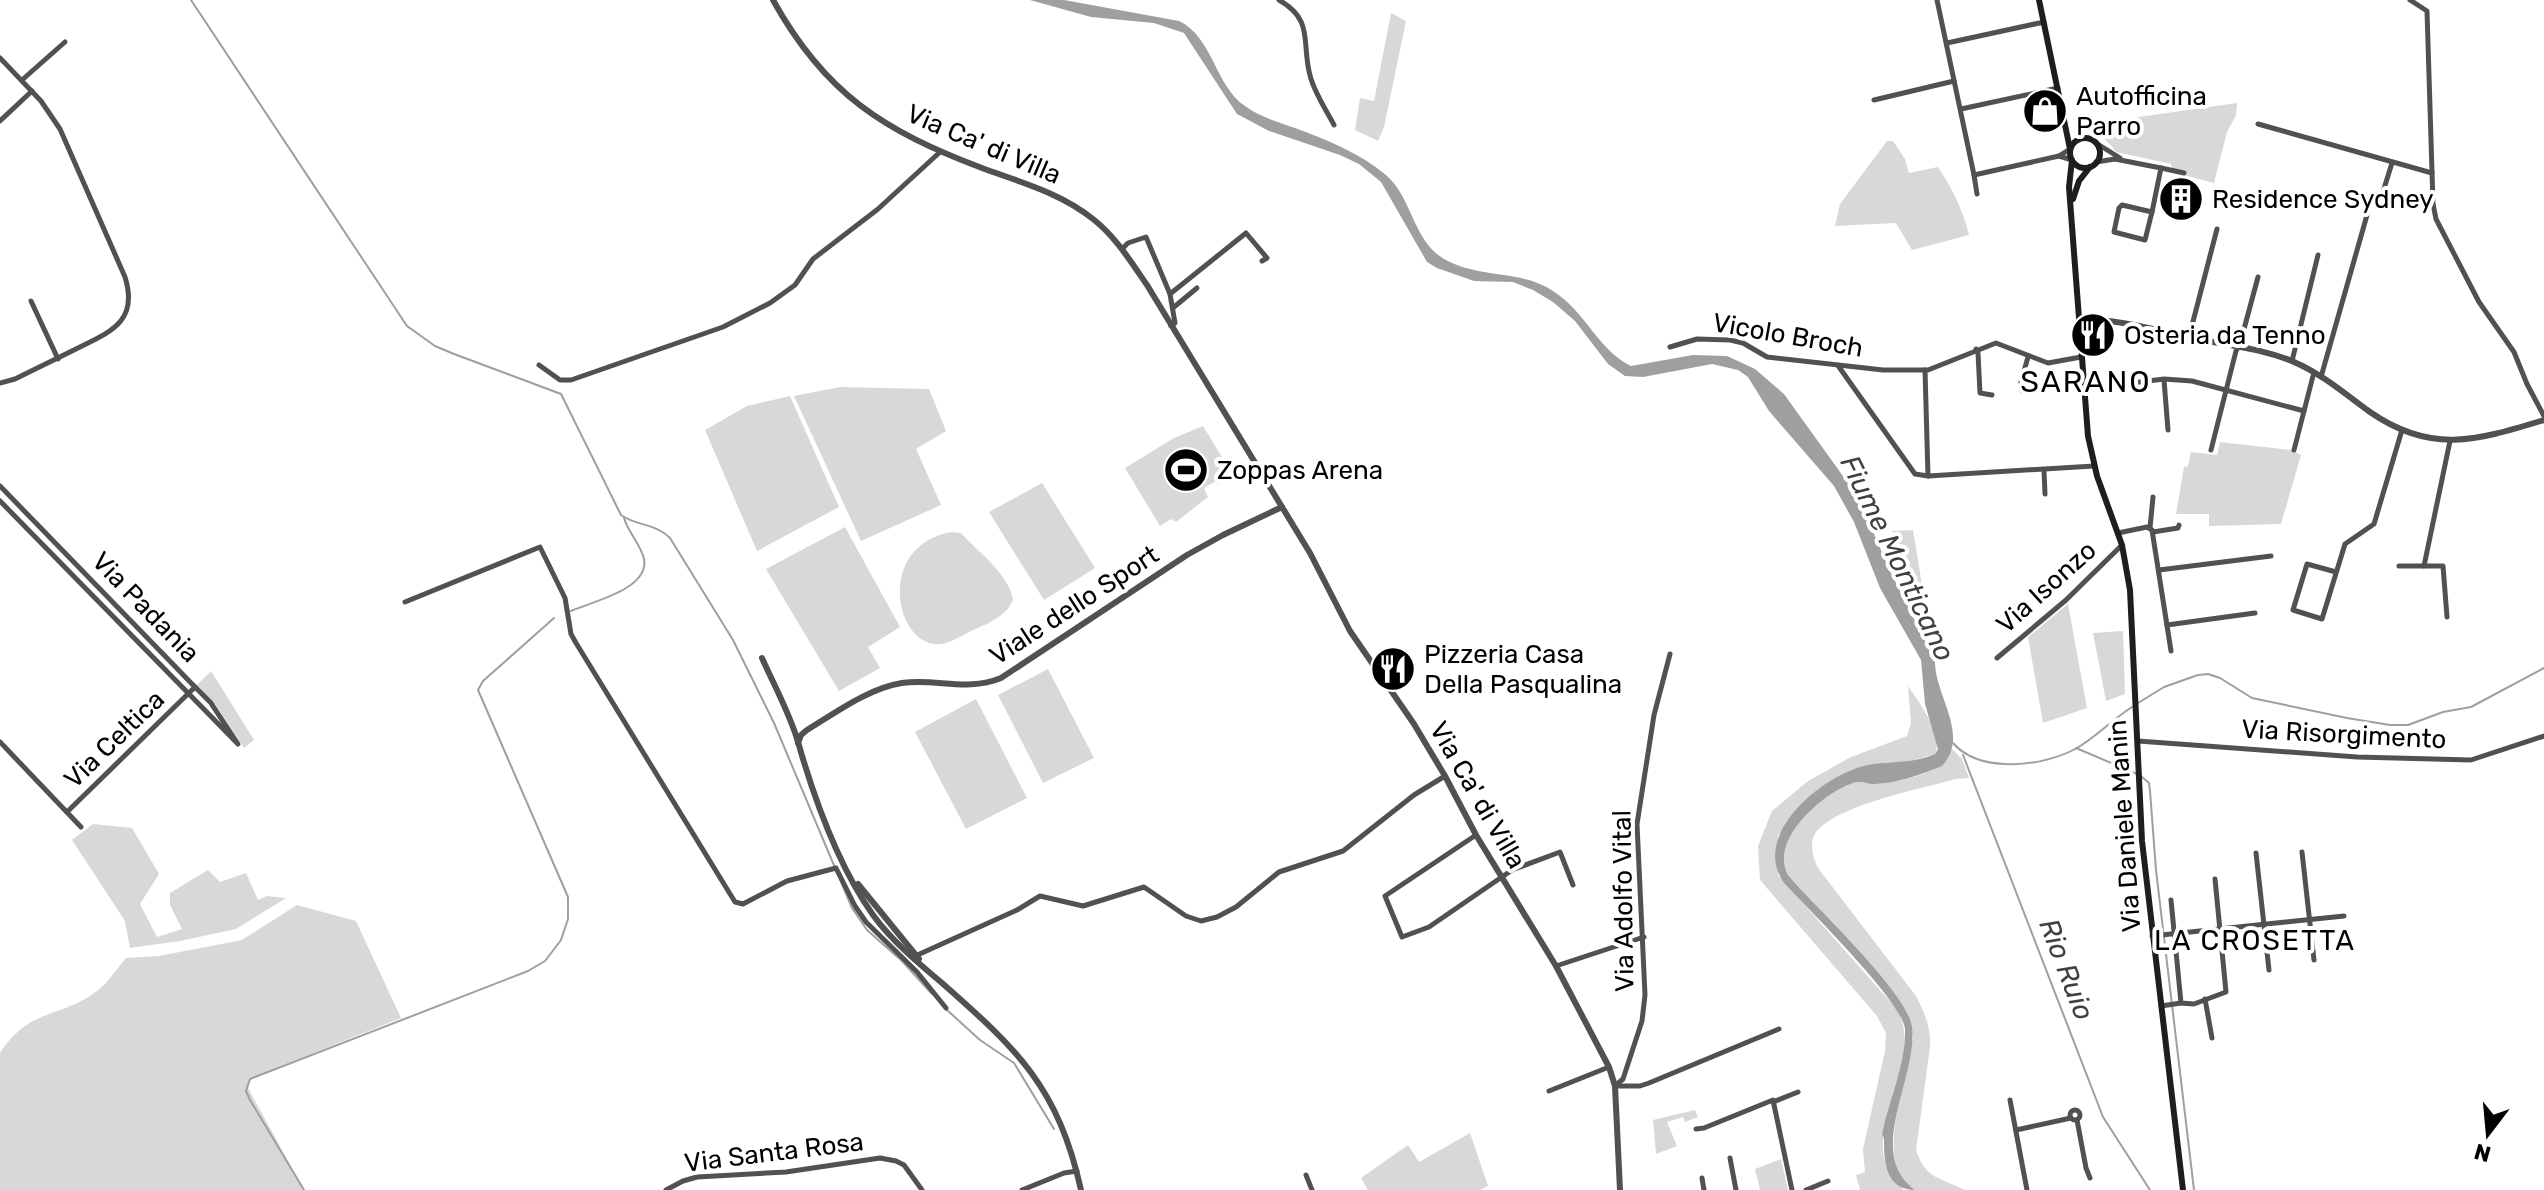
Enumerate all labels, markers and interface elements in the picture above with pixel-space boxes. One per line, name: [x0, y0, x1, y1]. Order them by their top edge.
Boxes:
place label: Autofficina Parro: [2076, 81, 2207, 142]
shop icon: Autofficina Parro: [2021, 87, 2069, 135]
street label: Via Ca' di Villa: [902, 98, 1066, 191]
building icon: Residence Sydney: [2157, 175, 2205, 223]
place label: Residence Sydney: [2212, 184, 2434, 215]
street label: Vicolo Broch: [1710, 307, 1866, 364]
restaurant icon: Osteria da Tenno: [2069, 311, 2117, 359]
place label: Osteria da Tenno: [2124, 320, 2326, 351]
district label: SARANO: [2020, 364, 2152, 400]
sports icon: Zoppas Arena: [1162, 446, 1210, 494]
water label: Fiume Monticano: [1833, 450, 1962, 667]
place label: Zoppas Arena: [1217, 455, 1383, 486]
street label: Via Isonzo: [1990, 535, 2102, 640]
street label: Viale dello Sport: [984, 539, 1165, 672]
street label: Via Padania: [86, 546, 206, 669]
place label: Pizzeria Casa Della Pasqualina: [1424, 639, 1622, 700]
restaurant icon: Pizzeria Casa Della Pasqualina: [1369, 645, 1417, 693]
street label: Via Celtica: [58, 684, 171, 795]
street label: Via Risorgimento: [2241, 714, 2447, 755]
street label: Via Ca' di Villa: [1423, 716, 1532, 874]
street label: Via Daniele Manin: [2102, 719, 2147, 933]
street label: Via Adolfo Vital: [1606, 810, 1641, 992]
water label: Rio Ruio: [2032, 914, 2101, 1025]
district label: LA CROSETTA: [2154, 924, 2356, 957]
north arrow: [2448, 1094, 2528, 1174]
street label: Via Santa Rosa: [683, 1126, 865, 1179]
text: N: [2471, 1138, 2494, 1168]

